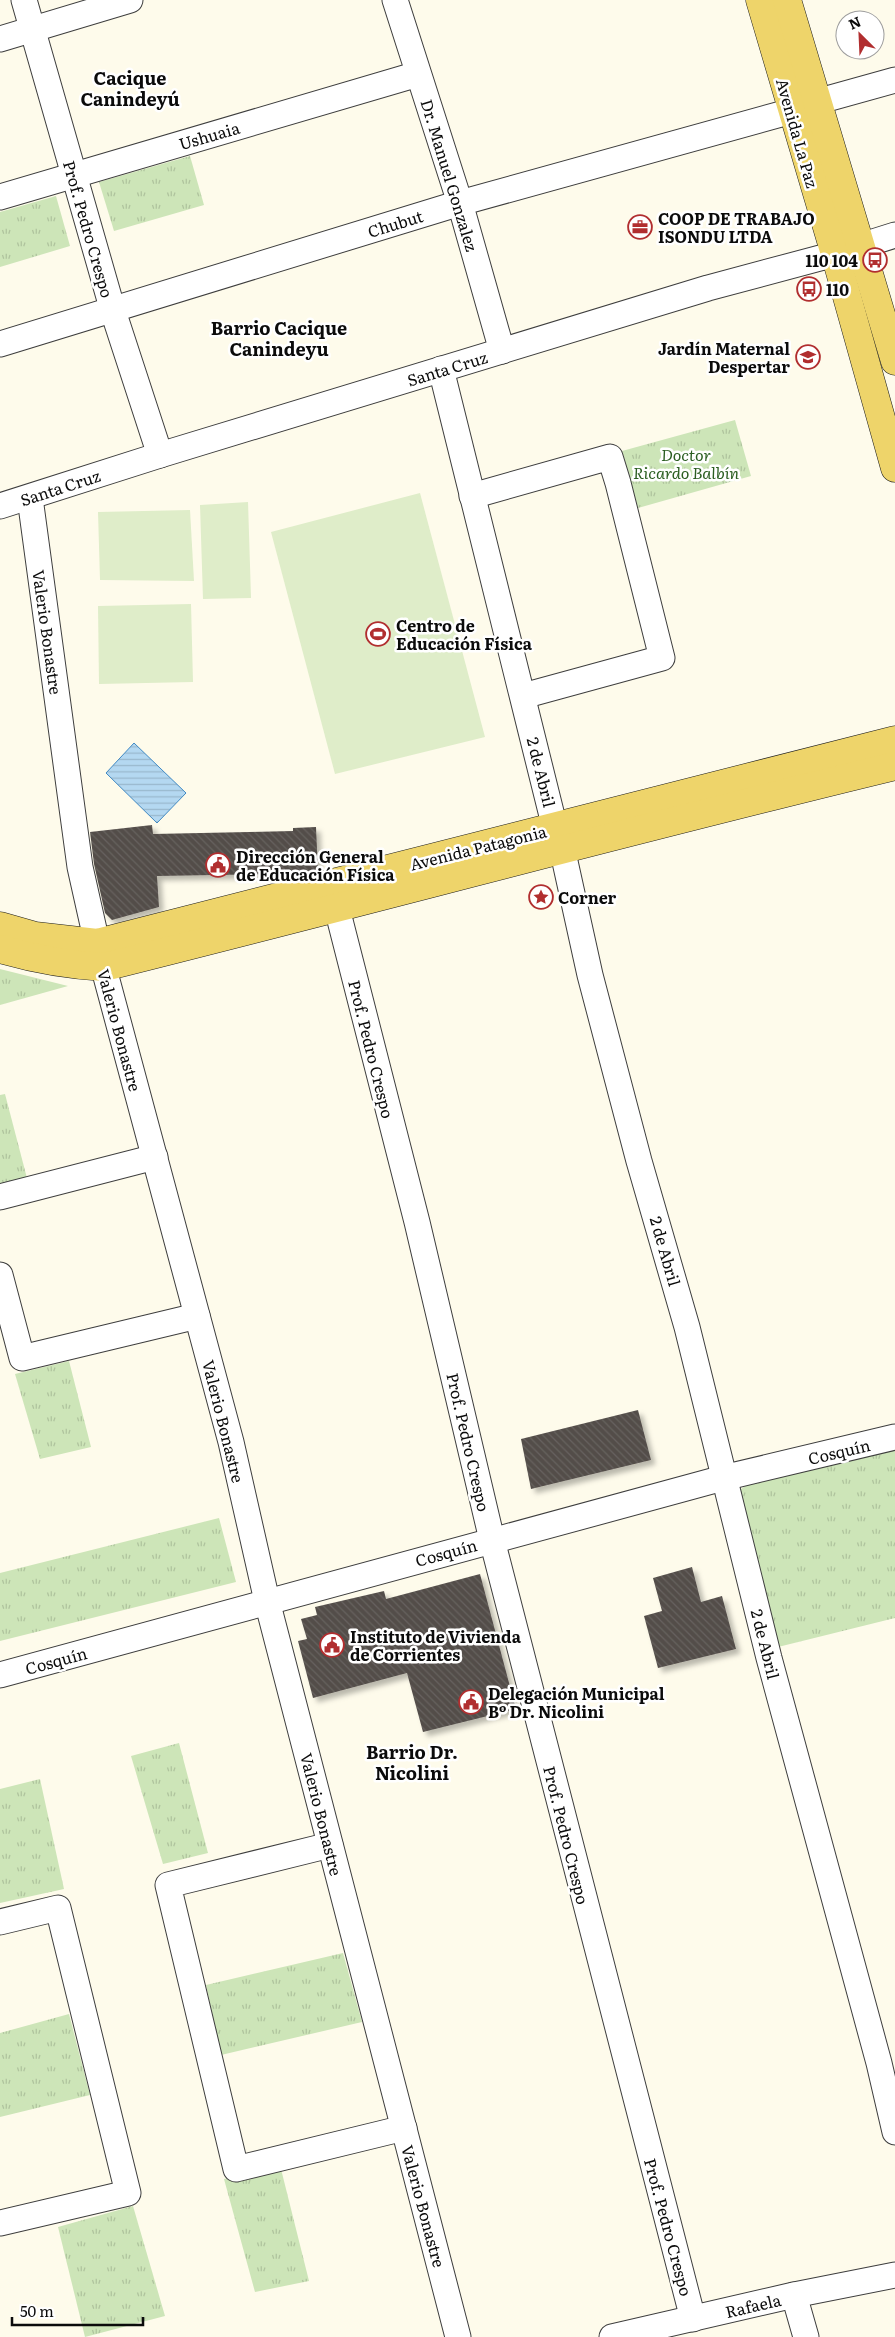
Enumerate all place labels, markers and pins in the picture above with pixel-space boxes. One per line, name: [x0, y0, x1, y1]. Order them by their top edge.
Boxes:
place label: COOP DE TRABAJO ISONDU LTDA: [658, 206, 815, 248]
office icon: COOP DE TRABAJO ISONDU LTDA: [627, 214, 653, 240]
bus stop icon: 110 104: [862, 247, 888, 273]
place label: 110 104: [806, 248, 858, 272]
bus stop icon: 110: [796, 276, 822, 302]
place label: 110: [826, 277, 849, 301]
place label: Jardín Maternal Despertar: [658, 336, 790, 378]
school or university icon: Jardín Maternal Despertar: [795, 344, 821, 370]
place label: Centro de Educación Física: [396, 613, 533, 655]
sports icon: Centro de Educación Física: [365, 621, 391, 647]
place label: Dirección General de Educación Física: [236, 844, 395, 886]
public building icon: Dirección General de Educación Física: [205, 852, 231, 878]
place icon: Corner: [528, 884, 554, 910]
place label: Corner: [558, 885, 617, 909]
place label: Instituto de Vivienda de Corrientes: [350, 1624, 522, 1666]
public building icon: Instituto de Vivienda de Corrientes: [319, 1632, 345, 1658]
place label: Delegación Municipal Bº Dr. Nicolini: [488, 1681, 665, 1723]
public building icon: Delegación Municipal Bº Dr. Nicolini: [458, 1689, 484, 1715]

